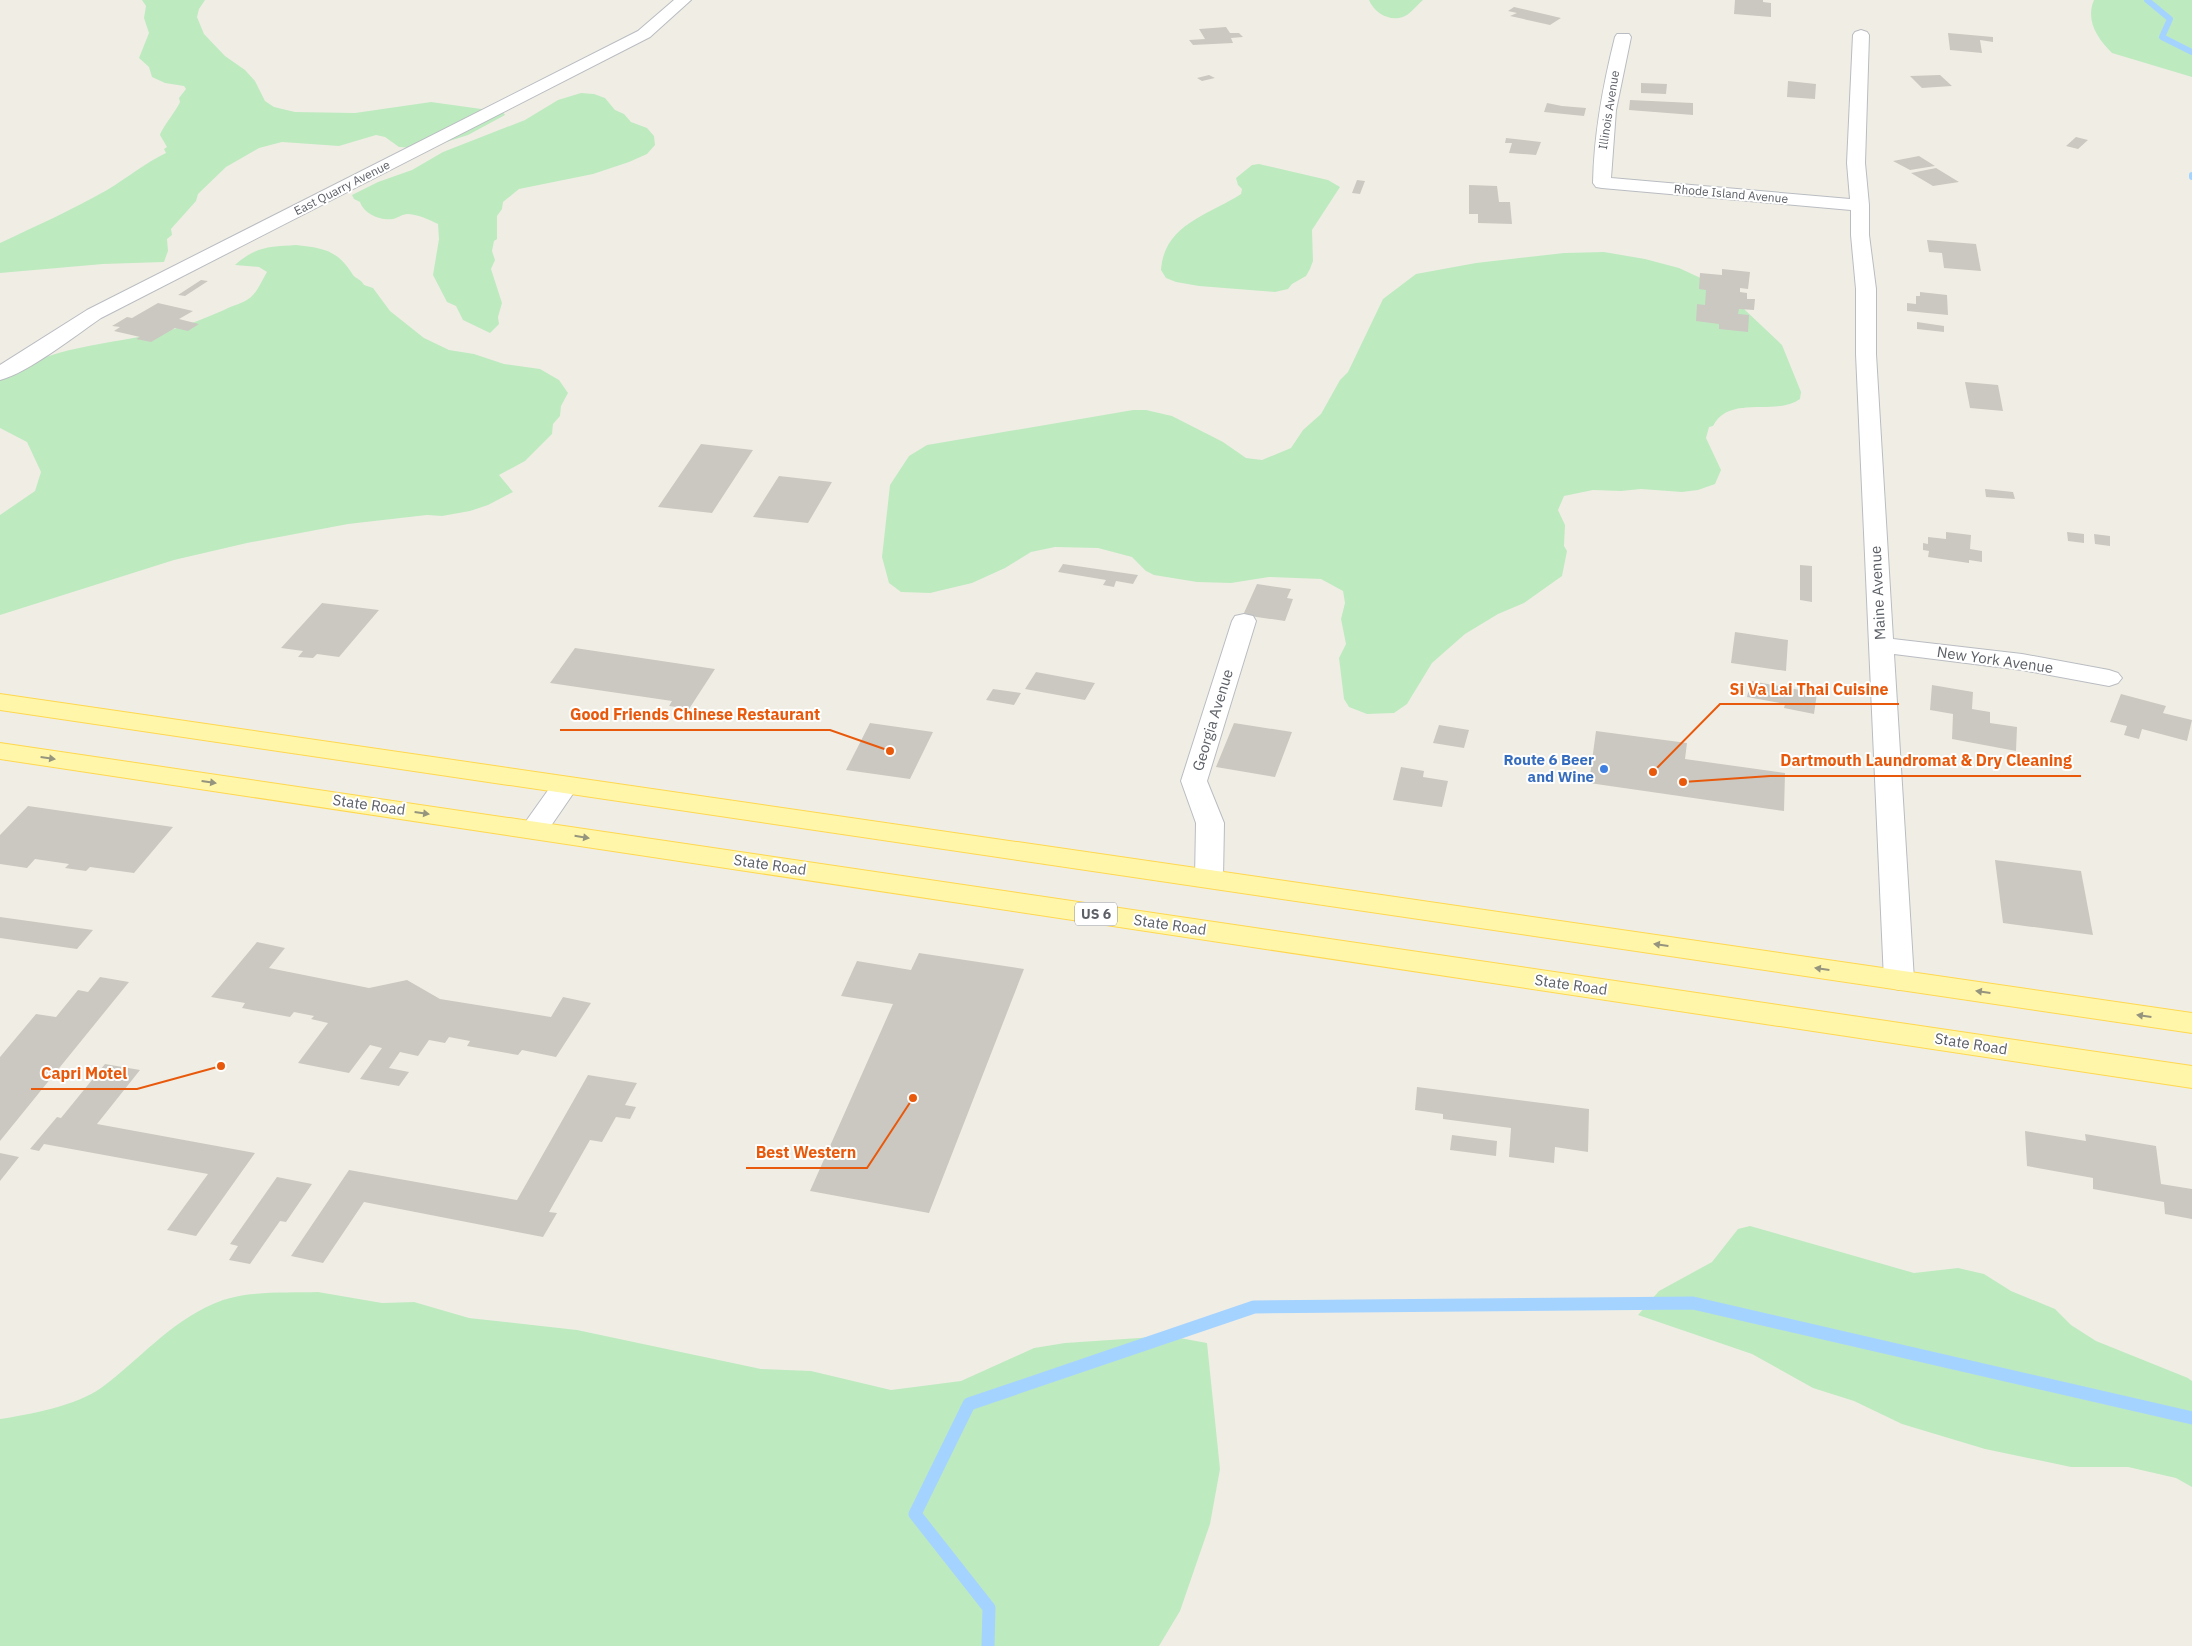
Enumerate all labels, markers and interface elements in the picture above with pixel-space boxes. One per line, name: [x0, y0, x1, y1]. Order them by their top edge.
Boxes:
street label: Illinois Avenue: [1595, 69, 1622, 150]
street label: East Quarry Avenue: [291, 157, 393, 218]
street label: Rhode Island Avenue: [1673, 181, 1789, 206]
street label: Maine Avenue: [1866, 545, 1889, 641]
street label: New York Avenue: [1936, 642, 2055, 677]
street label: Georgia Avenue: [1188, 667, 1237, 773]
callout: Si Va Lai Thai Cuisine: [1720, 673, 1899, 704]
text: Si Va Lai Thai Cuisine: [1729, 679, 1889, 699]
callout: Good Friends Chinese Restaurant: [560, 699, 830, 730]
text: Good Friends Chinese Restaurant: [570, 704, 820, 724]
callout: Dartmouth Laundromat & Dry Cleaning: [1770, 745, 2081, 776]
place label: Route 6 Beer and Wine: [1504, 750, 1594, 786]
text: Dartmouth Laundromat & Dry Cleaning: [1780, 750, 2072, 770]
one-way arrow: [41, 754, 57, 762]
marker: Route 6 Beer and Wine: [1598, 763, 1610, 775]
one-way arrow: [201, 778, 217, 786]
street label: State Road: [331, 790, 407, 819]
one-way arrow: [414, 809, 430, 817]
one-way arrow: [575, 833, 591, 841]
street label: State Road: [732, 850, 808, 879]
road number: US 6: [1075, 902, 1117, 926]
street label: State Road: [1132, 910, 1208, 939]
one-way arrow: [1653, 941, 1669, 949]
one-way arrow: [1814, 964, 1830, 972]
street label: State Road: [1533, 970, 1609, 999]
one-way arrow: [1975, 988, 1991, 996]
one-way arrow: [2135, 1012, 2151, 1020]
street label: State Road: [1933, 1028, 2009, 1059]
callout: Capri Motel: [31, 1058, 137, 1089]
text: Capri Motel: [41, 1063, 127, 1083]
callout: Best Western: [746, 1137, 867, 1168]
text: Best Western: [756, 1142, 856, 1162]

